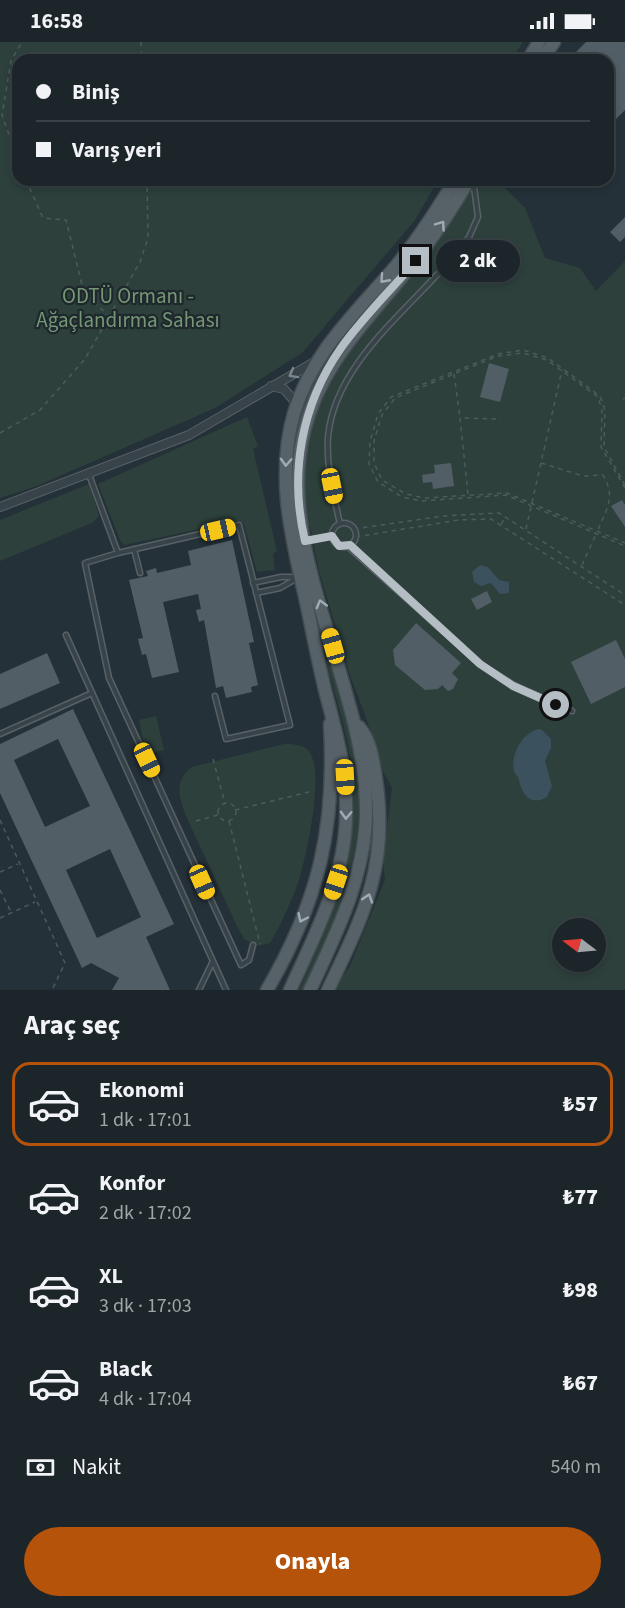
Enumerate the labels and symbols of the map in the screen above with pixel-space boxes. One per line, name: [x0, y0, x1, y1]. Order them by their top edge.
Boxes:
one-way arrow: [434, 221, 445, 232]
callout: 2 dk: [437, 240, 521, 282]
route end: [402, 247, 429, 274]
one-way arrow: [380, 272, 391, 282]
park label: ODTÜ Ormanı - Ağaçlandırma Sahası: [36, 281, 220, 335]
one-way arrow: [289, 367, 299, 378]
one-way arrow: [280, 457, 293, 466]
car: [320, 467, 344, 505]
car: [198, 517, 238, 543]
one-way arrow: [316, 600, 328, 610]
car: [319, 626, 347, 666]
route start: [542, 691, 569, 718]
car: [131, 740, 163, 780]
car: [335, 759, 355, 795]
one-way arrow: [340, 811, 353, 820]
car: [186, 862, 218, 902]
car: [322, 862, 350, 902]
one-way arrow: [361, 893, 373, 904]
one-way arrow: [297, 912, 309, 923]
north arrow: [552, 918, 606, 972]

